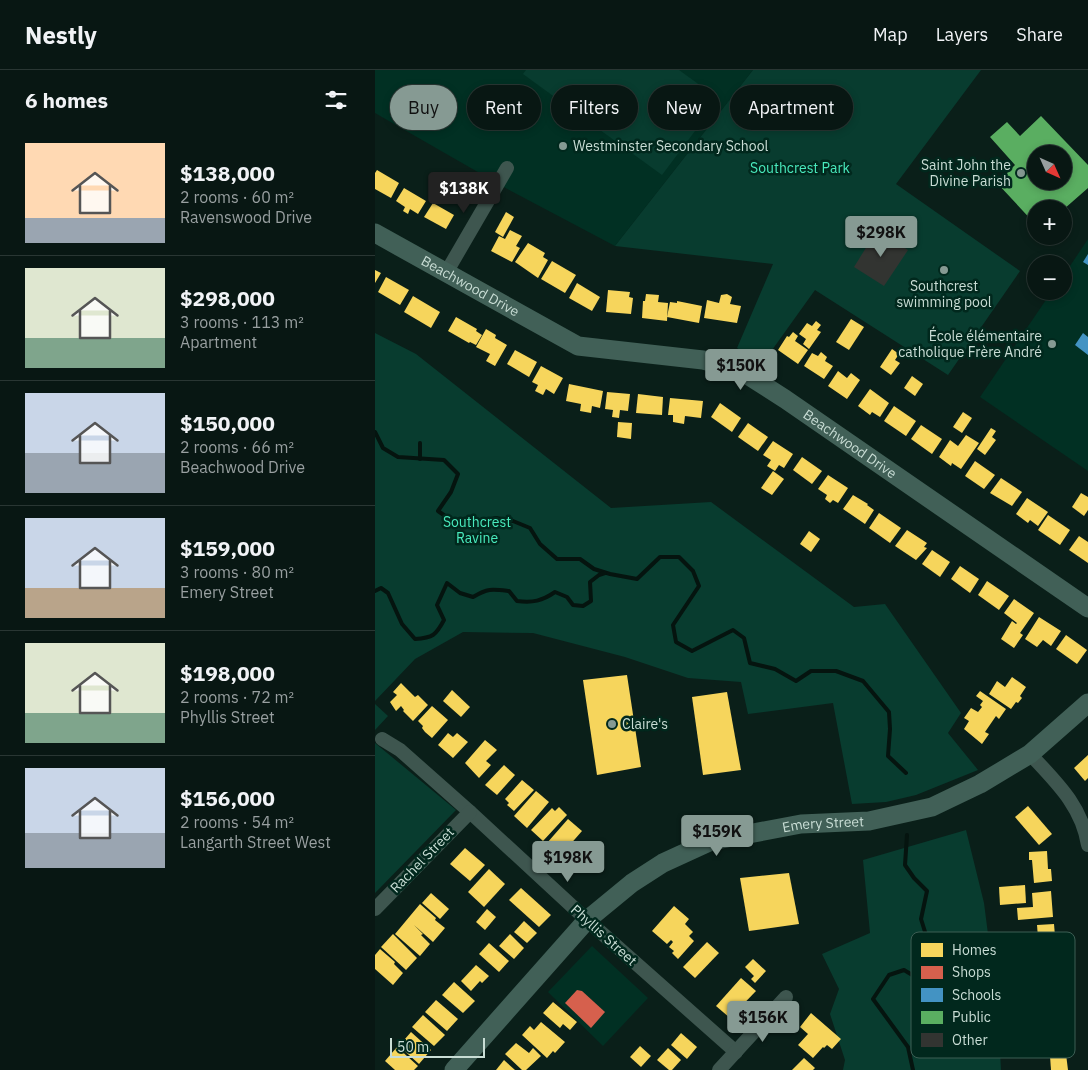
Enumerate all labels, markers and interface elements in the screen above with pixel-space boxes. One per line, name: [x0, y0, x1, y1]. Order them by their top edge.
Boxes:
text: Nestly: [25, 19, 97, 51]
text: Map: [873, 23, 908, 46]
text: Layers: [936, 23, 988, 46]
text: Share: [1016, 23, 1063, 46]
chip: Buy: [390, 85, 457, 130]
chip: Rent: [467, 85, 541, 130]
chip: Filters: [551, 85, 638, 130]
chip: New: [648, 85, 720, 130]
chip: Apartment: [730, 85, 853, 130]
text: 6 homes: [25, 86, 108, 114]
icon: filters: [322, 86, 350, 114]
place label: Westminster Secondary School: [573, 137, 769, 155]
marker: Westminster Secondary School: [557, 140, 569, 152]
north arrow: [1027, 145, 1073, 190]
map controls: [1027, 145, 1072, 300]
place label: Saint John the Divine Parish: [921, 156, 1011, 190]
text: $138,000: [180, 159, 275, 187]
park label: Southcrest Park: [750, 159, 851, 177]
icon: home: [65, 163, 125, 223]
marker: Saint John the Divine Parish: [1015, 167, 1027, 179]
pin: $138K: [429, 172, 499, 214]
text: $138K: [439, 178, 489, 198]
text: 2 rooms · 60 m²: [180, 187, 294, 207]
button: +: [1027, 200, 1072, 245]
text: Ravenswood Drive: [180, 207, 312, 227]
pin: $298K: [846, 216, 916, 258]
text: $298K: [856, 222, 906, 242]
street label: Beachwood Drive: [418, 251, 523, 321]
button: −: [1027, 255, 1072, 300]
marker: Southcrest swimming pool: [938, 264, 950, 276]
place label: Southcrest swimming pool: [896, 277, 992, 311]
text: $298,000: [180, 284, 275, 312]
icon: home: [65, 288, 125, 348]
text: 3 rooms · 113 m²: [180, 312, 304, 332]
place label: École élémentaire catholique Frère André: [898, 326, 1042, 361]
text: Apartment: [180, 332, 257, 352]
marker: École élémentaire catholique Frère André: [1046, 338, 1058, 350]
pin: $150K: [706, 348, 776, 391]
text: $150K: [716, 355, 766, 375]
street label: Beachwood Drive: [800, 405, 900, 483]
text: $150,000: [180, 409, 275, 437]
icon: home: [65, 413, 125, 473]
text: 2 rooms · 66 m²: [180, 437, 294, 457]
text: Beachwood Drive: [180, 457, 305, 477]
park label: Southcrest Ravine: [443, 513, 511, 547]
text: $159,000: [180, 534, 275, 562]
icon: home: [65, 538, 125, 598]
text: 3 rooms · 80 m²: [180, 562, 294, 582]
text: Emery Street: [180, 582, 274, 602]
text: $198,000: [180, 659, 275, 687]
icon: home: [65, 663, 125, 723]
text: 2 rooms · 72 m²: [180, 687, 294, 707]
text: Phyllis Street: [180, 707, 275, 727]
place label: Claire's: [622, 715, 668, 733]
marker: Claire's: [606, 718, 618, 730]
text: $156,000: [180, 784, 275, 812]
icon: home: [65, 788, 125, 848]
text: 2 rooms · 54 m²: [180, 812, 294, 832]
street label: Emery Street: [781, 812, 864, 836]
pin: $159K: [682, 814, 752, 857]
text: $159K: [692, 821, 742, 841]
street label: Rachel Street: [386, 823, 458, 897]
text: Langarth Street West: [180, 832, 331, 852]
pin: $198K: [533, 840, 603, 883]
text: $198K: [543, 847, 593, 867]
street label: Phyllis Street: [567, 901, 641, 969]
legend: [911, 932, 1075, 1058]
text: Homes: [952, 941, 997, 959]
text: Shops: [952, 963, 991, 981]
text: Schools: [952, 986, 1002, 1004]
pin: $156K: [728, 1000, 798, 1043]
text: $156K: [738, 1007, 788, 1027]
text: Public: [952, 1008, 991, 1026]
text: Other: [952, 1031, 988, 1049]
scale bar: [390, 1035, 485, 1058]
text: 50 m: [397, 1038, 429, 1056]

